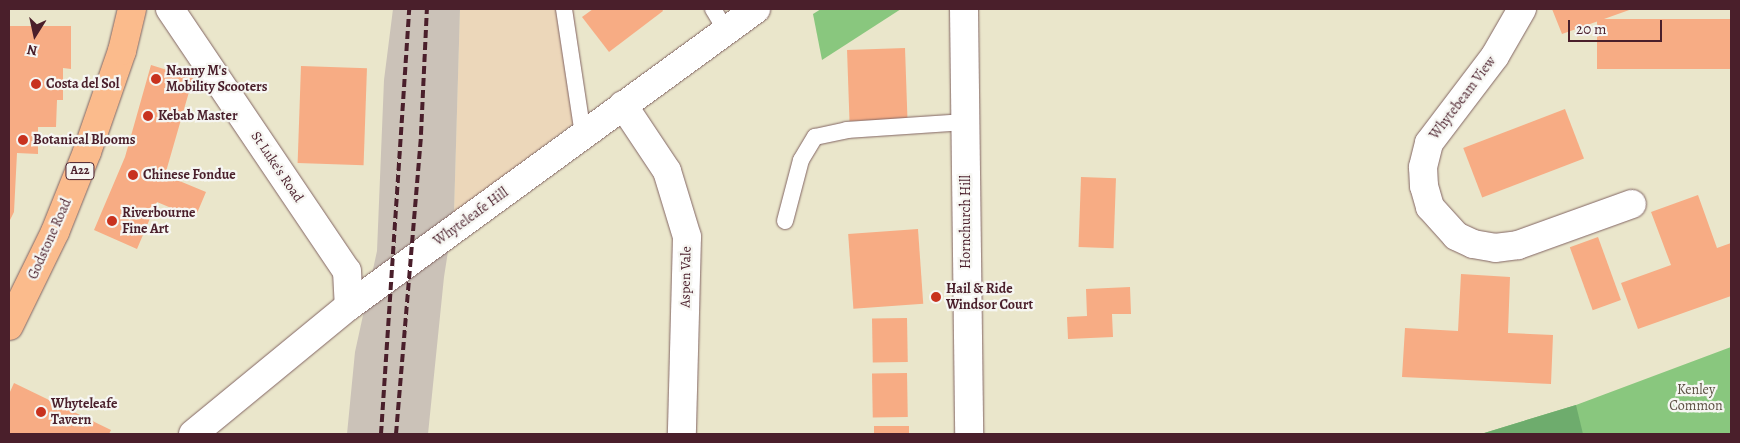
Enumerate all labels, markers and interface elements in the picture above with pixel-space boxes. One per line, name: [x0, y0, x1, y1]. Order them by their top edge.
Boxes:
north arrow: [10, 10, 60, 60]
scale bar: [1570, 10, 1664, 42]
text: 20 m: [1576, 19, 1607, 39]
text: N: [26, 40, 39, 61]
street label: Whytebeam View: [1426, 53, 1500, 143]
place label: Nanny M's Mobility Scooters: [166, 63, 268, 95]
marker: Nanny M's Mobility Scooters: [150, 73, 162, 85]
place label: Costa del Sol: [46, 76, 119, 92]
marker: Costa del Sol: [30, 78, 42, 90]
place label: Kebab Master: [158, 108, 238, 124]
marker: Kebab Master: [142, 110, 154, 122]
street label: St Luke's Road: [247, 128, 307, 206]
place label: Botanical Blooms: [33, 132, 135, 148]
marker: Botanical Blooms: [17, 134, 29, 146]
road number: A22: [65, 162, 95, 180]
place label: Chinese Fondue: [143, 167, 236, 183]
marker: Chinese Fondue: [127, 169, 139, 181]
street label: Hornchurch Hill: [958, 175, 974, 269]
street label: Whyteleafe Hill: [430, 184, 512, 250]
street label: Godstone Road: [25, 196, 75, 282]
place label: Riverbourne Fine Art: [122, 205, 196, 238]
marker: Riverbourne Fine Art: [106, 215, 118, 227]
street label: Aspen Vale: [677, 246, 695, 308]
place label: Hail & Ride Windsor Court: [946, 281, 1033, 314]
marker: Hail & Ride Windsor Court: [930, 291, 942, 303]
park label: Kenley Common: [1669, 382, 1723, 414]
place label: Whyteleafe Tavern: [51, 396, 117, 428]
marker: Whyteleafe Tavern: [35, 406, 47, 418]

